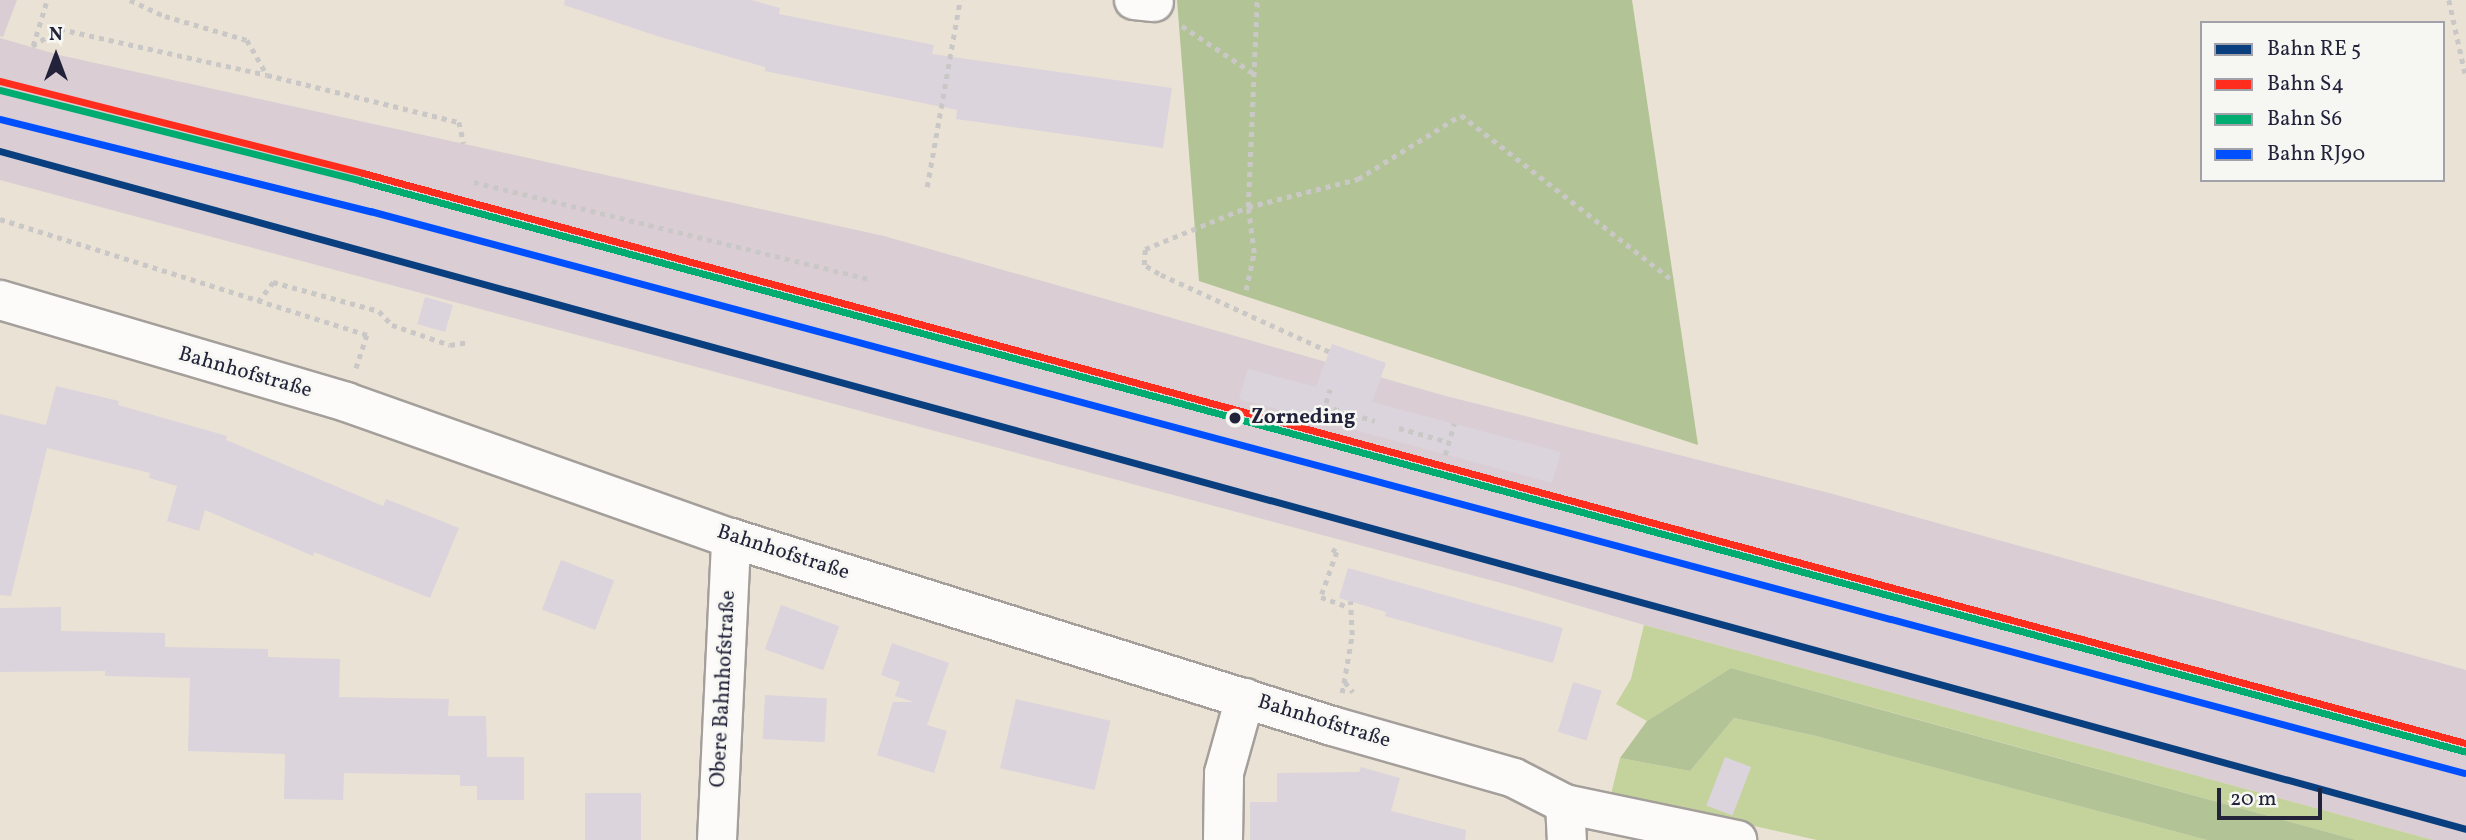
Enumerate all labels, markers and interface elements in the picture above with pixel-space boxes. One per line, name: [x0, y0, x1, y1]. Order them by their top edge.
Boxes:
north arrow: [21, 21, 91, 91]
legend: [2200, 21, 2445, 182]
text: N: [49, 22, 63, 48]
text: Bahn RE 5: [2267, 35, 2361, 64]
text: Bahn S4: [2267, 70, 2344, 99]
text: Bahn S6: [2267, 105, 2342, 134]
text: Bahn RJ90: [2267, 140, 2365, 169]
street label: Bahnhofstraße: [175, 342, 315, 404]
place label: Zorneding: [1251, 405, 1355, 431]
marker: Zorneding: [1225, 408, 1245, 428]
street label: Bahnhofstraße: [714, 520, 852, 586]
street label: Obere Bahnhofstraße: [706, 590, 742, 788]
street label: Bahnhofstraße: [1255, 690, 1393, 754]
scale bar: [2221, 774, 2326, 818]
text: 20 m: [2230, 785, 2276, 814]

